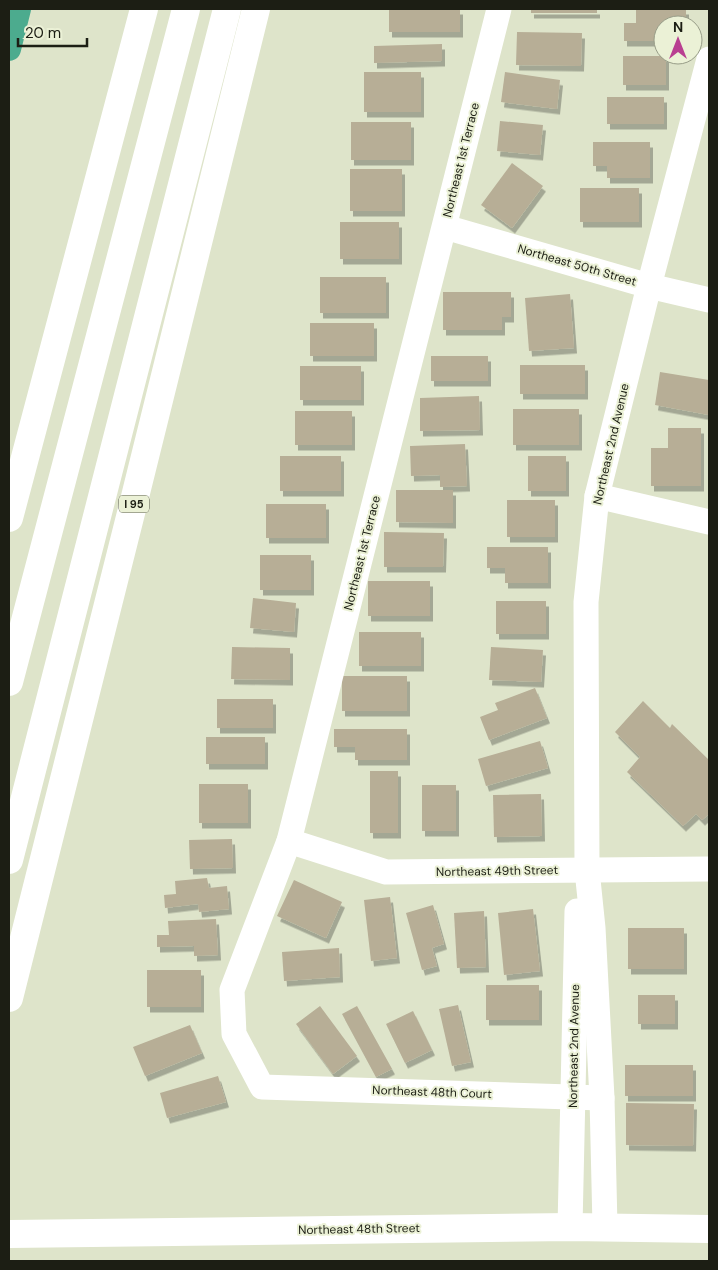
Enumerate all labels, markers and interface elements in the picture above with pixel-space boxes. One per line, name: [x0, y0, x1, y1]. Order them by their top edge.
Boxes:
scale bar: [18, 15, 86, 47]
north arrow: [653, 15, 703, 65]
text: N: [673, 18, 683, 36]
text: 20 m: [25, 23, 61, 43]
street label: Northeast 1st Terrace: [439, 101, 483, 219]
street label: Northeast 50th Street: [516, 240, 638, 290]
street label: Northeast 2nd Avenue: [589, 382, 633, 506]
street label: Northeast 1st Terrace: [340, 494, 384, 612]
road number: I 95: [119, 496, 149, 512]
street label: Northeast 49th Street: [436, 862, 558, 880]
street label: Northeast 2nd Avenue: [565, 984, 583, 1108]
street label: Northeast 48th Court: [372, 1082, 492, 1102]
street label: Northeast 48th Street: [298, 1220, 420, 1238]

